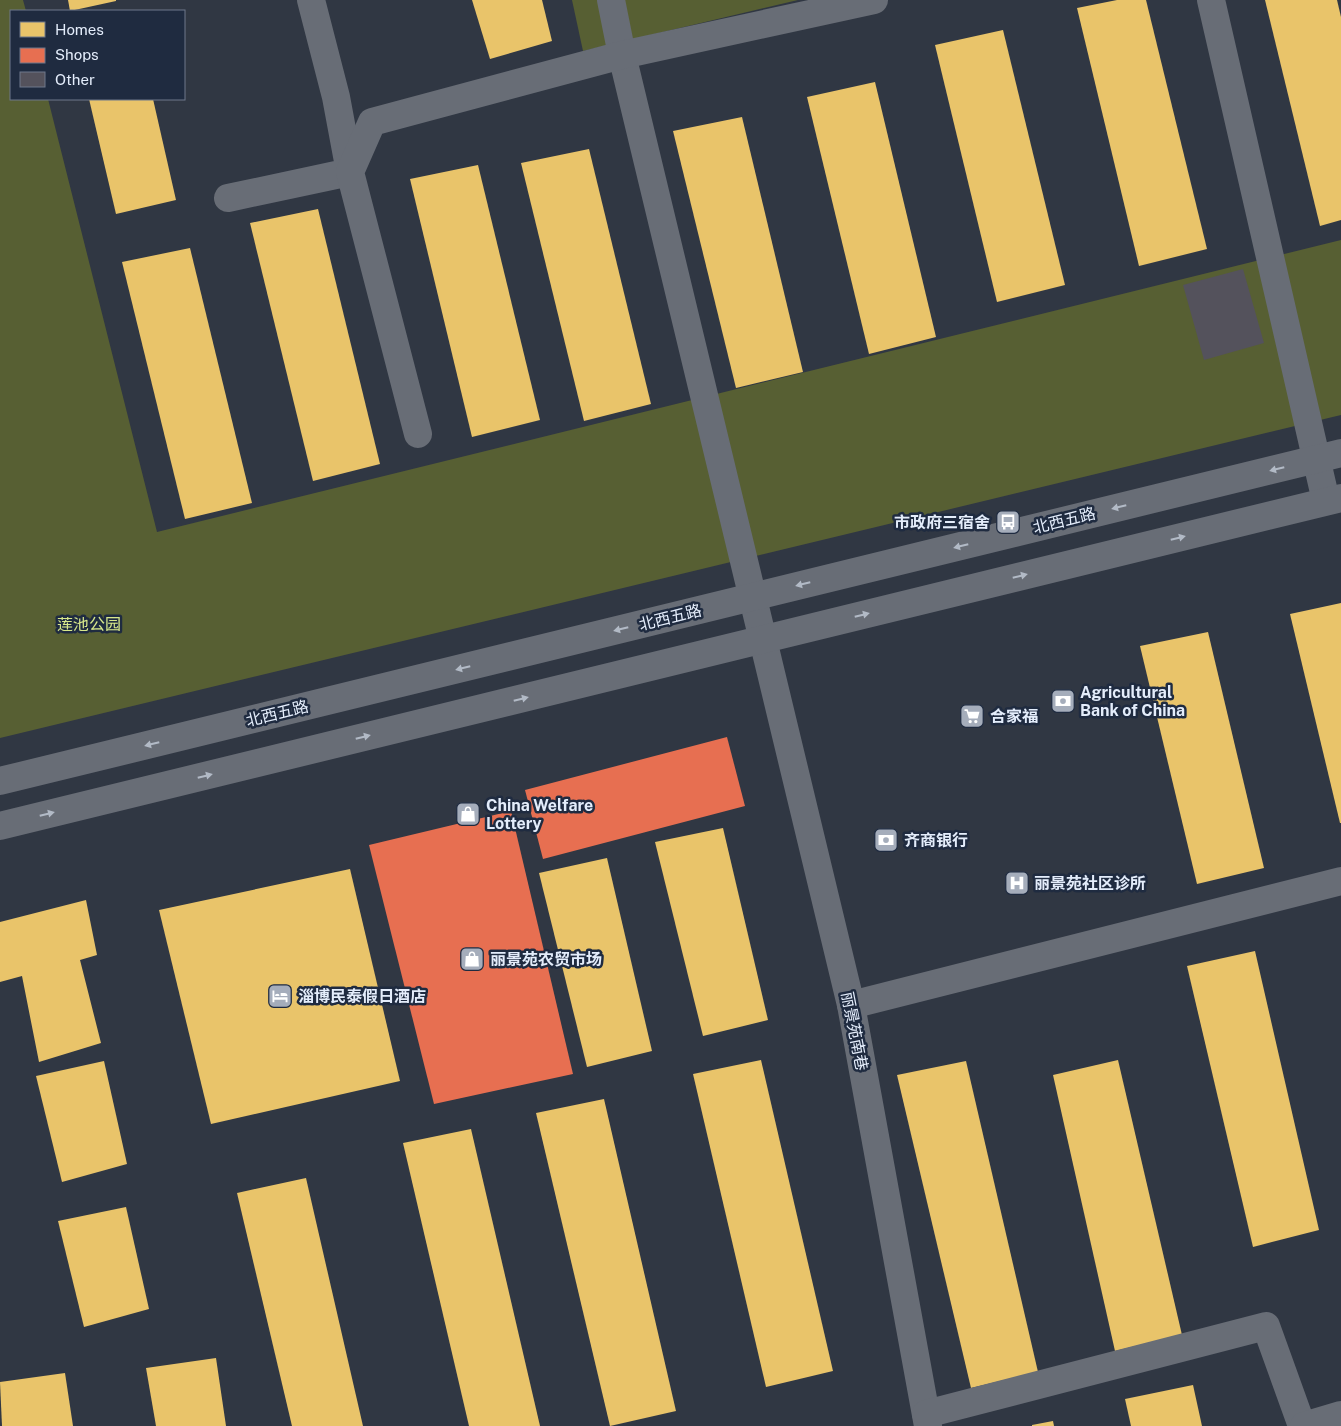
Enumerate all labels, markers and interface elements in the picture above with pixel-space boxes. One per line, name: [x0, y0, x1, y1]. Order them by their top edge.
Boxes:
legend: [10, 10, 185, 100]
text: Homes: [55, 21, 104, 38]
text: Shops: [55, 46, 99, 63]
text: Other: [55, 71, 95, 88]
one-way arrow: [1269, 465, 1284, 473]
one-way arrow: [1111, 503, 1126, 511]
street label: 北西五路: [1031, 504, 1097, 537]
bus stop icon: 市政府三宿舍: [995, 509, 1021, 535]
place label: 市政府三宿舍: [894, 513, 990, 532]
one-way arrow: [1170, 534, 1185, 542]
one-way arrow: [953, 542, 968, 550]
one-way arrow: [1012, 572, 1027, 580]
one-way arrow: [796, 580, 811, 588]
street label: 北西五路: [637, 601, 703, 634]
one-way arrow: [855, 611, 870, 619]
park label: 莲池公园: [57, 615, 121, 634]
one-way arrow: [613, 625, 628, 633]
one-way arrow: [455, 664, 470, 672]
place label: Agricultural Bank of China: [1080, 683, 1185, 720]
bank icon: Agricultural Bank of China: [1050, 688, 1076, 714]
one-way arrow: [513, 695, 528, 703]
street label: 北西五路: [244, 697, 310, 730]
supermarket icon: 合家福: [959, 703, 985, 729]
place label: 合家福: [990, 707, 1038, 726]
one-way arrow: [356, 733, 371, 741]
one-way arrow: [145, 740, 160, 748]
one-way arrow: [198, 772, 213, 780]
place label: China Welfare Lottery: [486, 796, 593, 833]
shop icon: China Welfare Lottery: [455, 801, 481, 827]
one-way arrow: [40, 810, 55, 818]
bank icon: 齐商银行: [873, 827, 899, 853]
place label: 齐商银行: [904, 831, 968, 850]
hospital icon: 丽景苑社区诊所: [1004, 870, 1030, 896]
place label: 丽景苑社区诊所: [1034, 874, 1146, 893]
shop icon: 丽景苑农贸市场: [459, 946, 485, 972]
place label: 丽景苑农贸市场: [490, 950, 602, 969]
hotel icon: 淄博民泰假日酒店: [267, 983, 293, 1009]
place label: 淄博民泰假日酒店: [298, 987, 426, 1006]
street label: 丽景苑南巷: [838, 990, 871, 1072]

